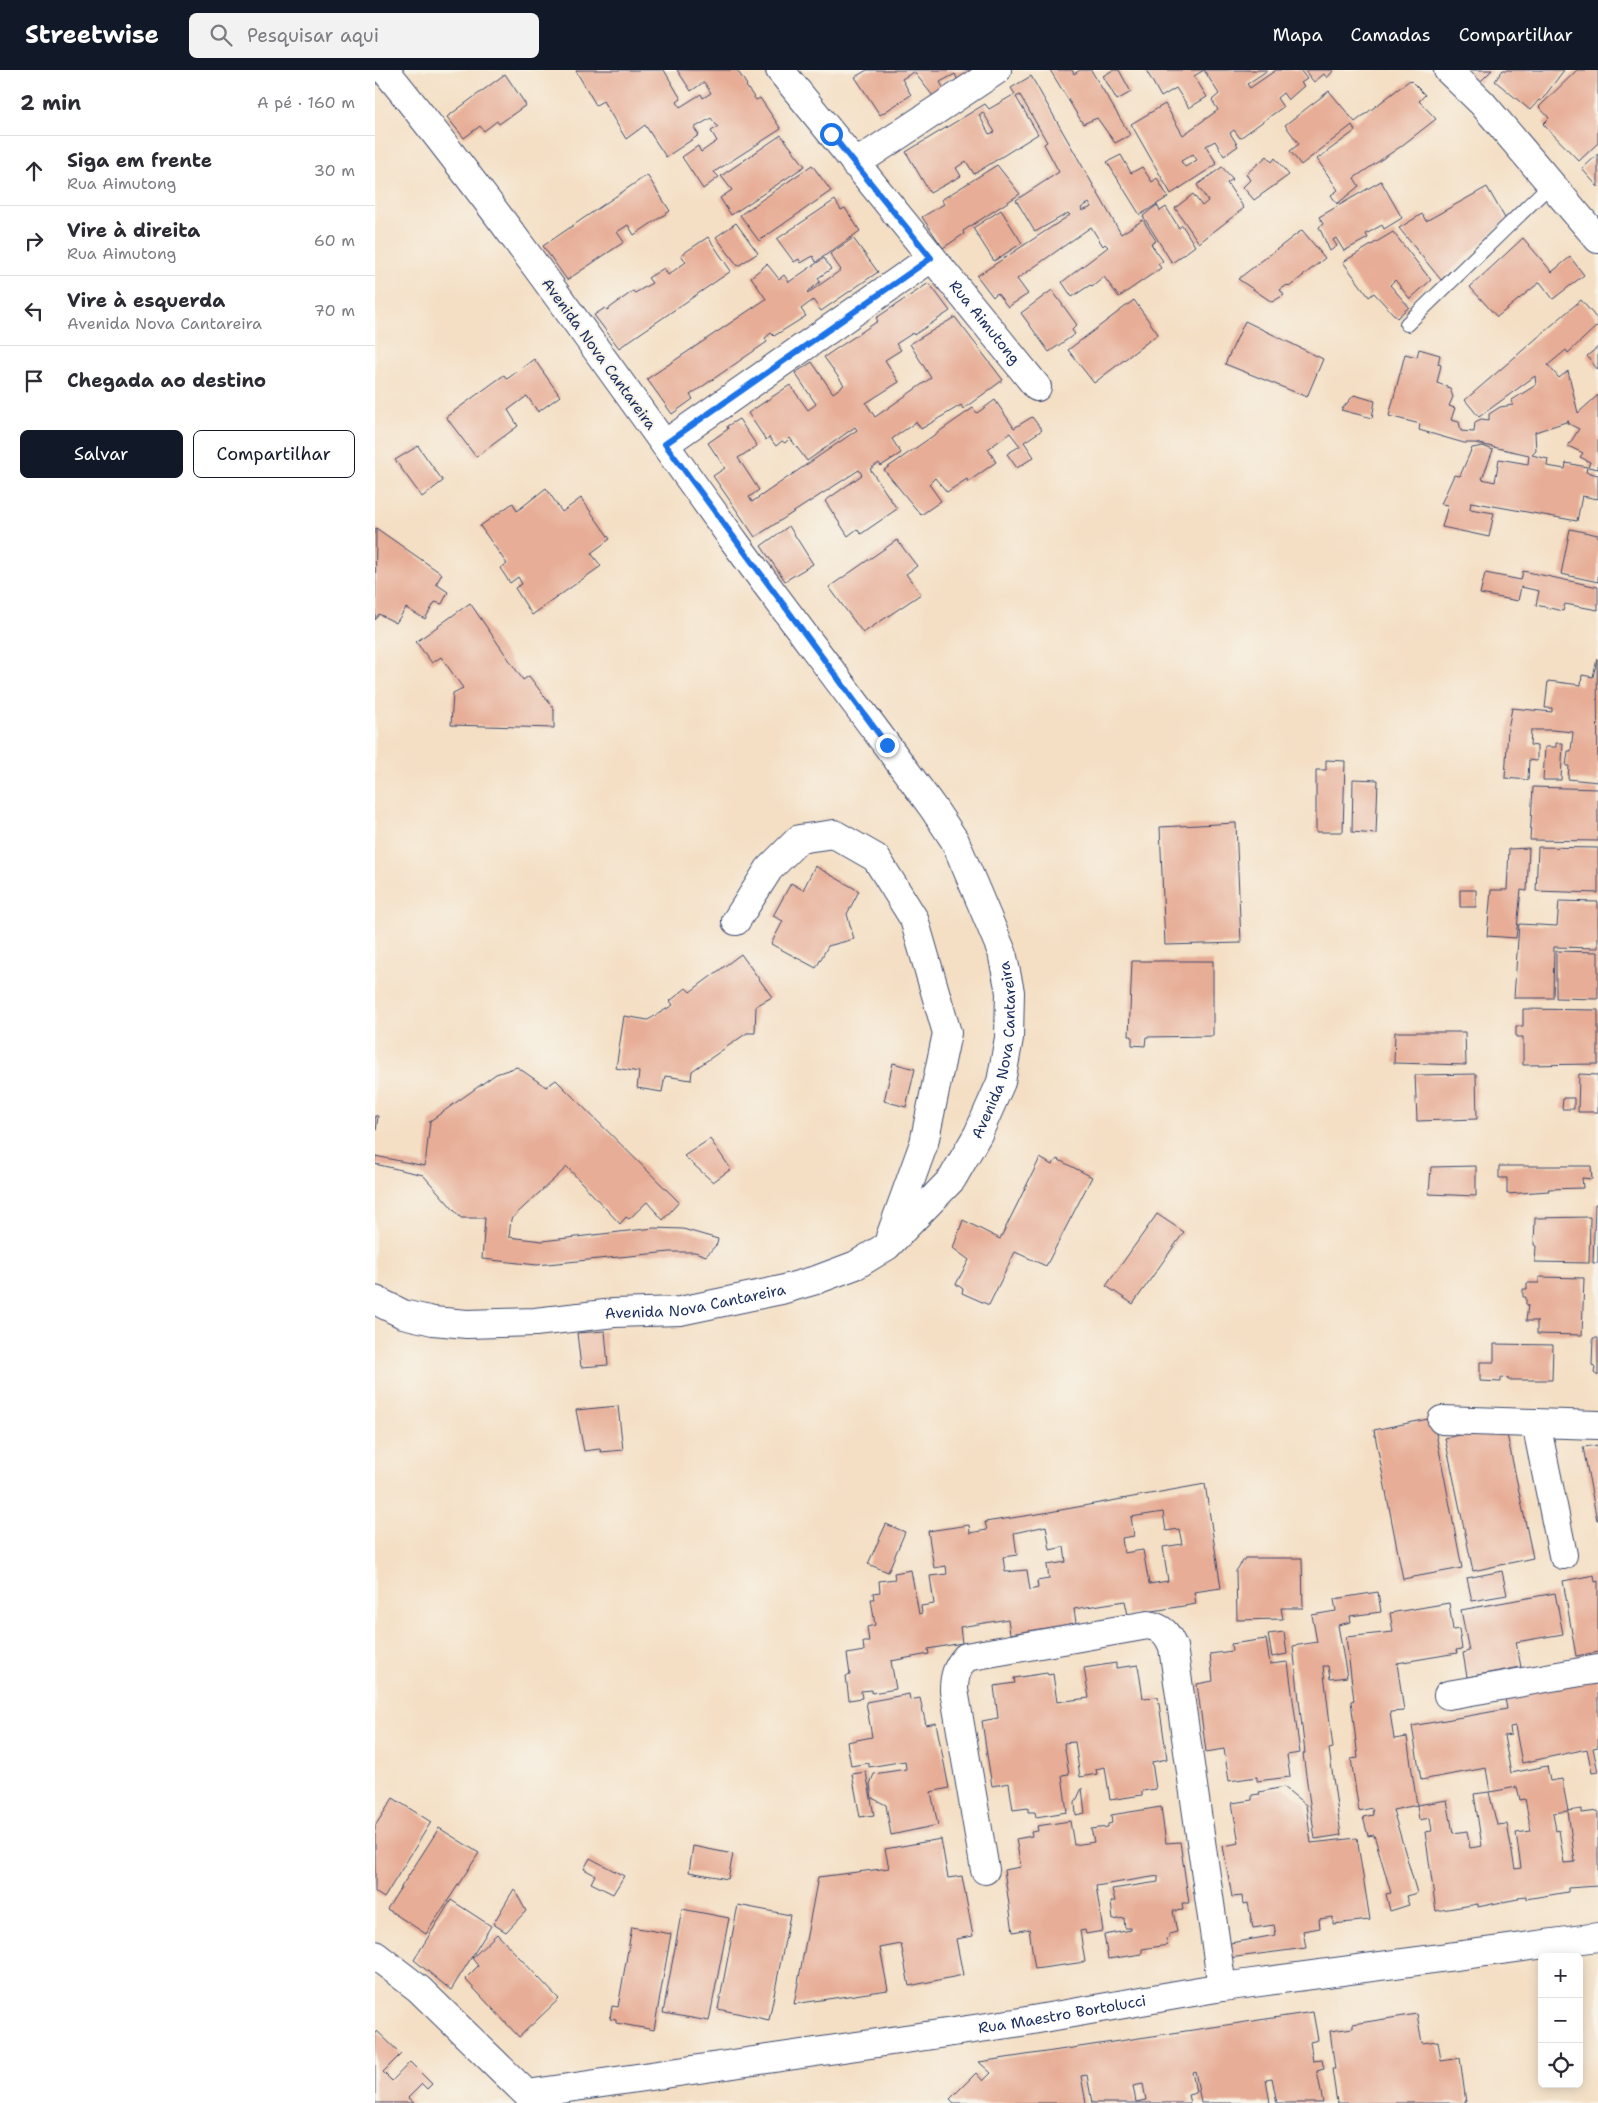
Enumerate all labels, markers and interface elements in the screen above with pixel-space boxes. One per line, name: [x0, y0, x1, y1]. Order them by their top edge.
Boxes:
search box: [189, 13, 539, 58]
text: Streetwise: [25, 19, 159, 51]
icon: search: [207, 21, 235, 49]
text: Pesquisar aqui: [247, 23, 379, 48]
text: Mapa: [1273, 23, 1323, 47]
text: Camadas: [1351, 23, 1431, 47]
text: Compartilhar: [1459, 23, 1573, 47]
text: 2 min: [20, 89, 81, 117]
text: A pé · 160 m: [257, 92, 355, 113]
route start: [820, 123, 843, 146]
text: Siga em frente: [67, 148, 212, 173]
icon: ahead: [20, 157, 48, 185]
text: 30 m: [314, 160, 355, 181]
text: Rua Aimutong: [67, 173, 176, 194]
text: Vire à direita: [67, 218, 200, 243]
icon: right: [20, 227, 48, 255]
text: 60 m: [314, 230, 355, 251]
text: Rua Aimutong: [67, 243, 176, 264]
street label: Avenida Nova Cantareira: [537, 274, 661, 434]
street label: Rua Aimutong: [945, 276, 1025, 369]
text: Vire à esquerda: [67, 288, 225, 313]
icon: left: [20, 297, 48, 325]
text: 70 m: [314, 300, 355, 321]
text: Avenida Nova Cantareira: [67, 313, 262, 334]
icon: arrive: [20, 367, 48, 395]
text: Chegada ao destino: [67, 368, 266, 393]
button: Salvar: [20, 430, 183, 478]
button: Compartilhar: [193, 430, 355, 478]
route end: [876, 734, 899, 757]
street label: Avenida Nova Cantareira: [967, 959, 1020, 1142]
street label: Avenida Nova Cantareira: [604, 1279, 788, 1324]
map controls: [1538, 1953, 1583, 2088]
button: +: [1538, 1953, 1583, 1998]
street label: Rua Maestro Bortolucci: [977, 1990, 1148, 2038]
button: −: [1538, 1998, 1583, 2043]
button: locate: [1538, 2043, 1583, 2088]

